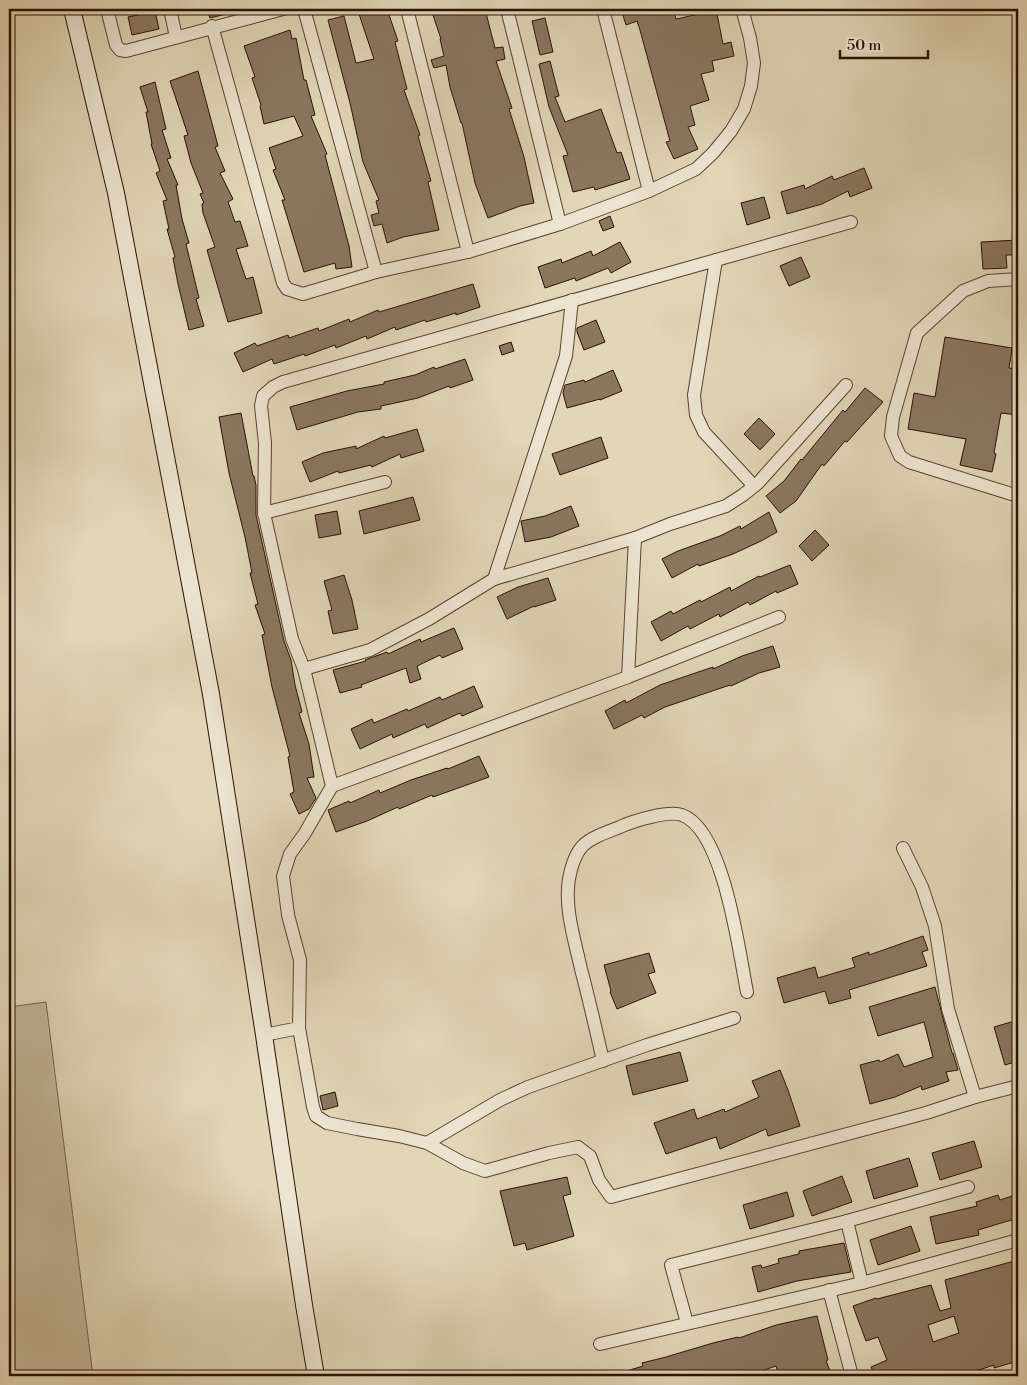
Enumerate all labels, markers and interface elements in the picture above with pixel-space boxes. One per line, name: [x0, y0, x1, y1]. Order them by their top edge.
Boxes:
scale bar: [840, 28, 927, 60]
text: 50 m: [847, 36, 881, 55]

